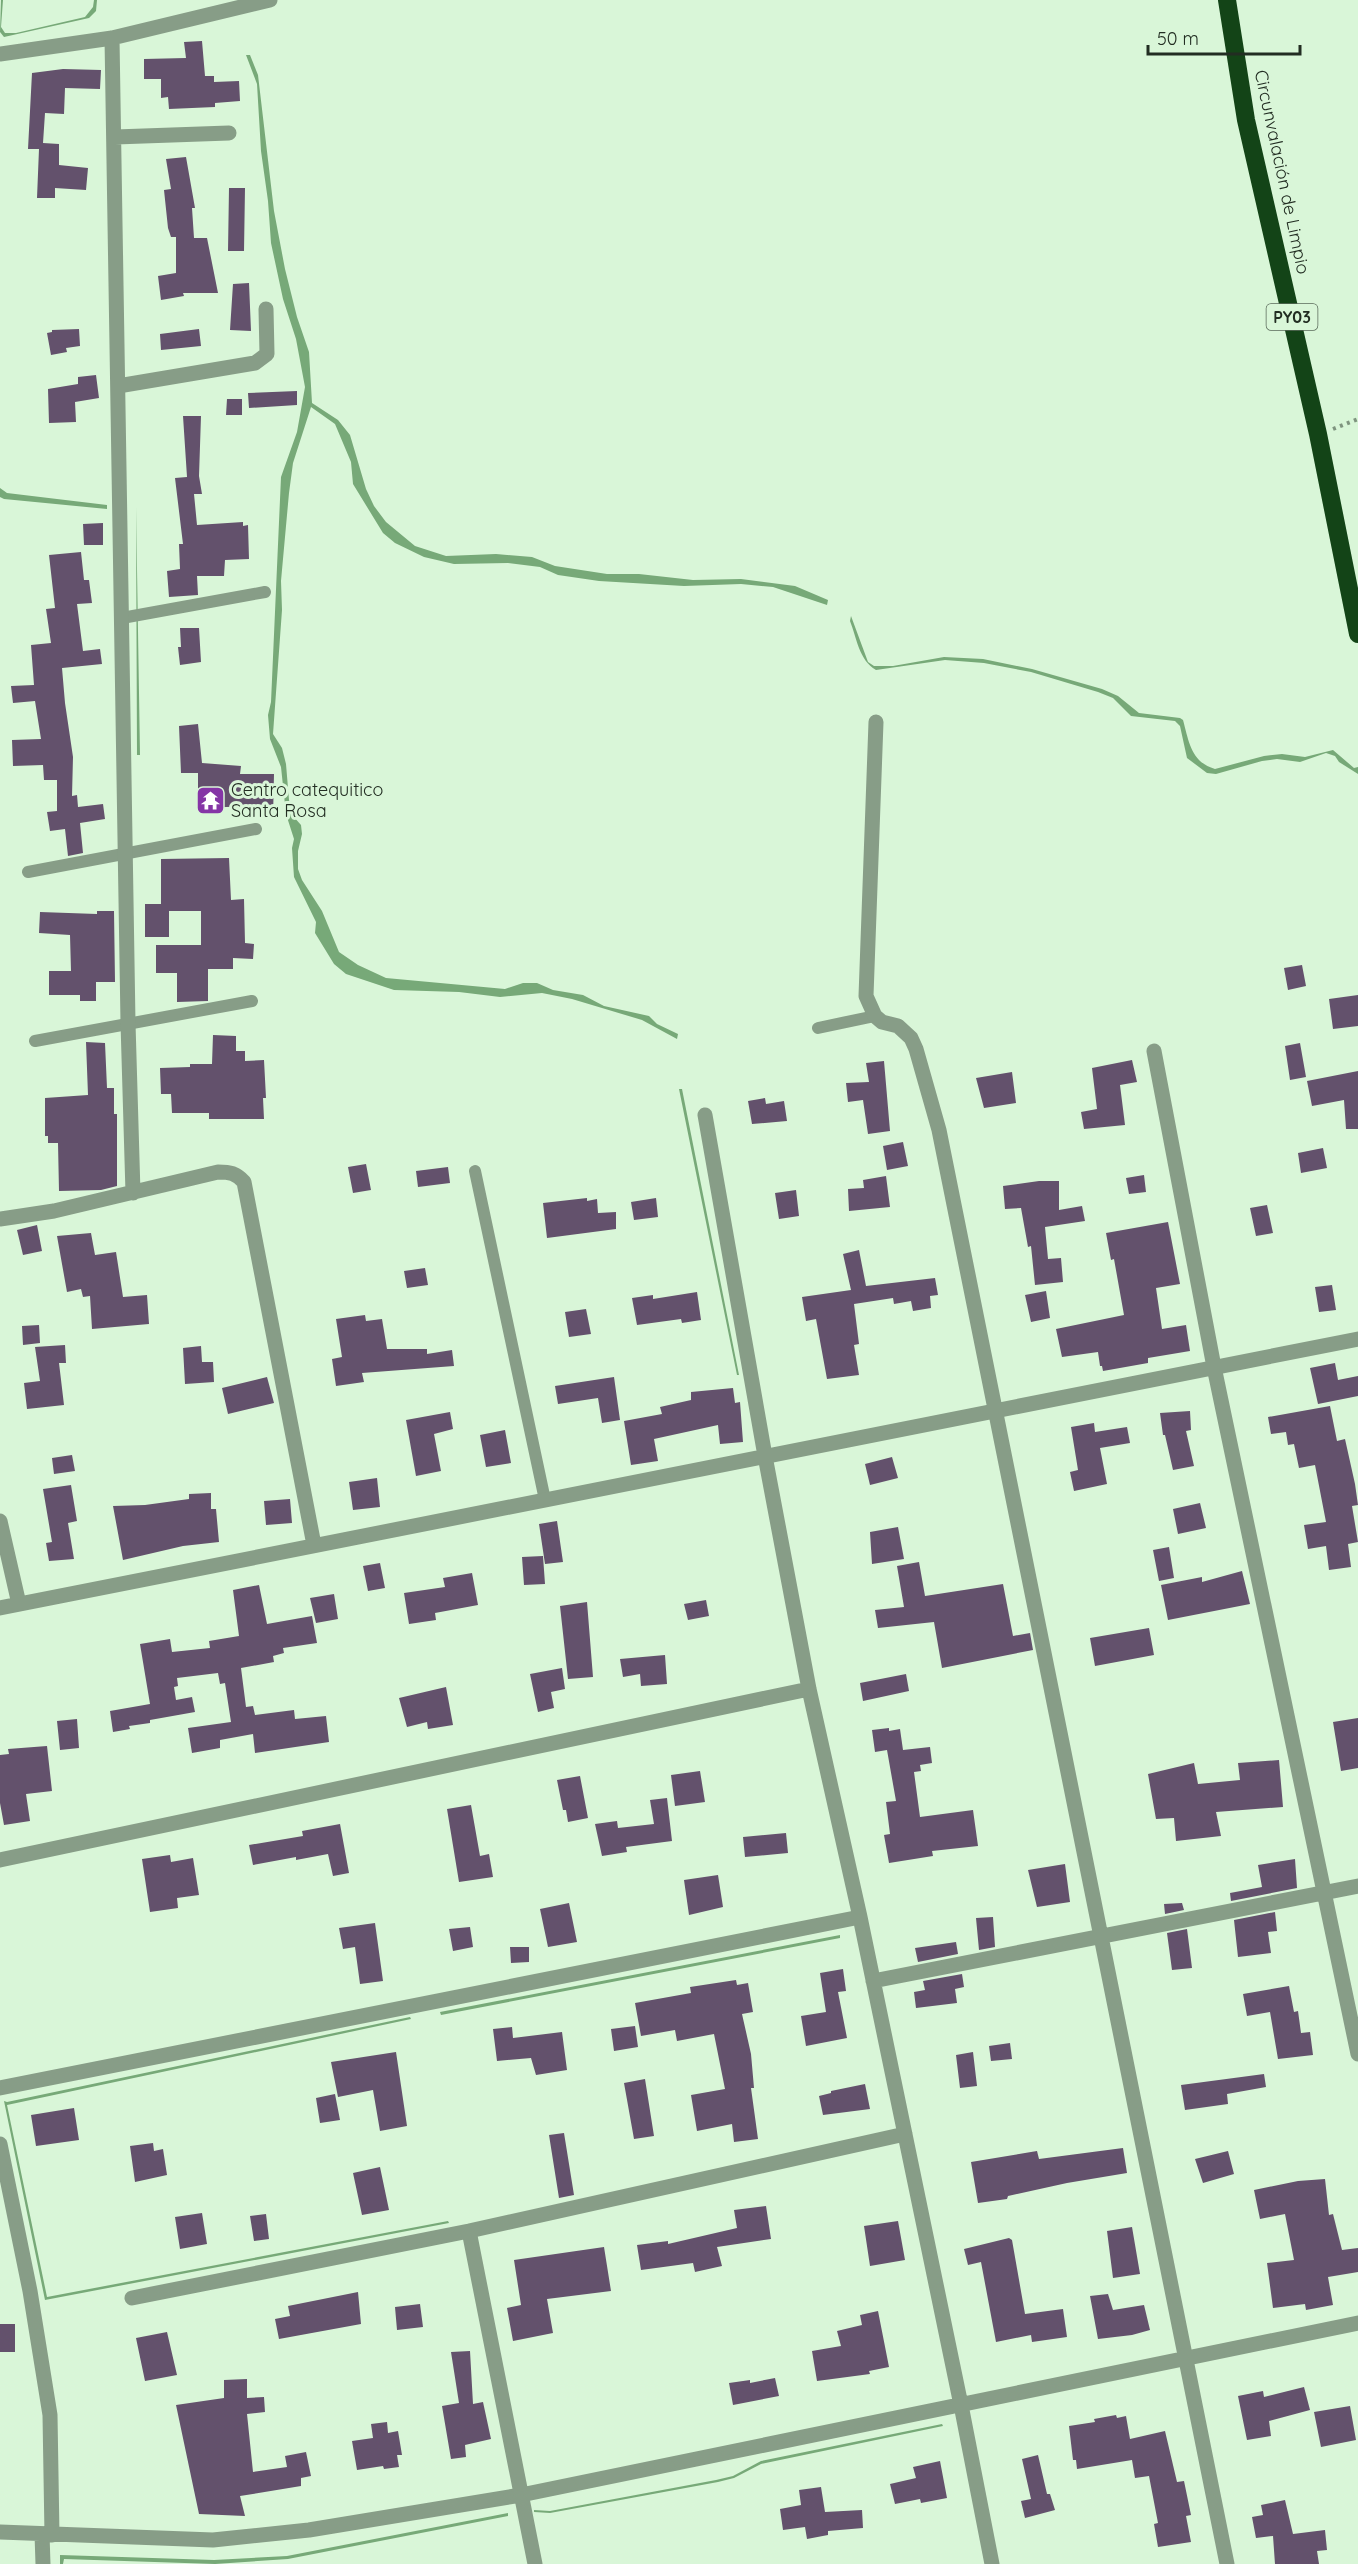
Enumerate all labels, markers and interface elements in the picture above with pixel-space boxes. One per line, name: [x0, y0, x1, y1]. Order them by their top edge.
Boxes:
scale bar: [1148, 18, 1300, 56]
text: 50 m: [1157, 27, 1199, 50]
street label: Circunvalación de Limpio: [1250, 68, 1315, 276]
road number: PY03: [1266, 304, 1318, 330]
place label: Centro catequitico Santa Rosa: [231, 778, 383, 822]
temple icon: Centro catequitico Santa Rosa: [194, 784, 226, 816]

